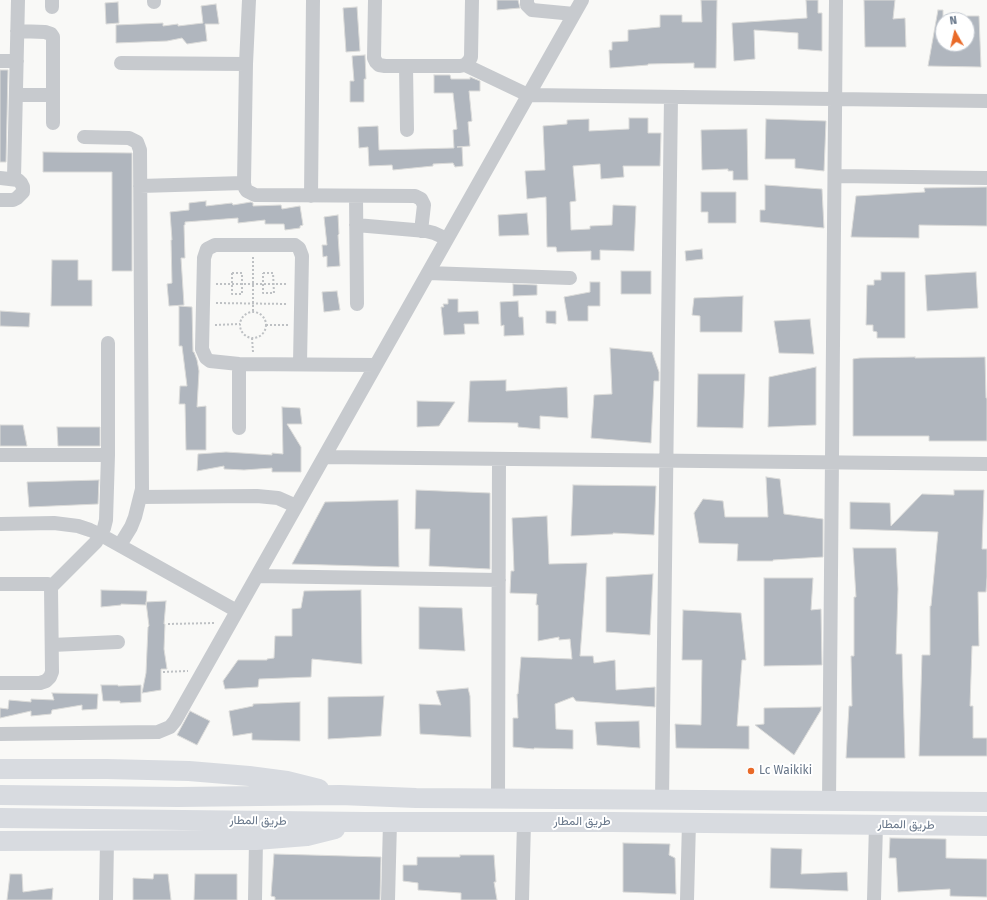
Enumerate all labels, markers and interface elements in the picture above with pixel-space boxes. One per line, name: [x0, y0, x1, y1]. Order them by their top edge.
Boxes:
north arrow: [935, 12, 975, 52]
text: N: [949, 14, 958, 28]
place label: Lc Waikiki: [759, 764, 812, 778]
marker: Lc Waikiki: [746, 766, 756, 776]
street label: طريق المطار: [229, 813, 287, 829]
street label: طريق المطار: [553, 815, 611, 829]
street label: طريق المطار: [877, 817, 935, 833]

